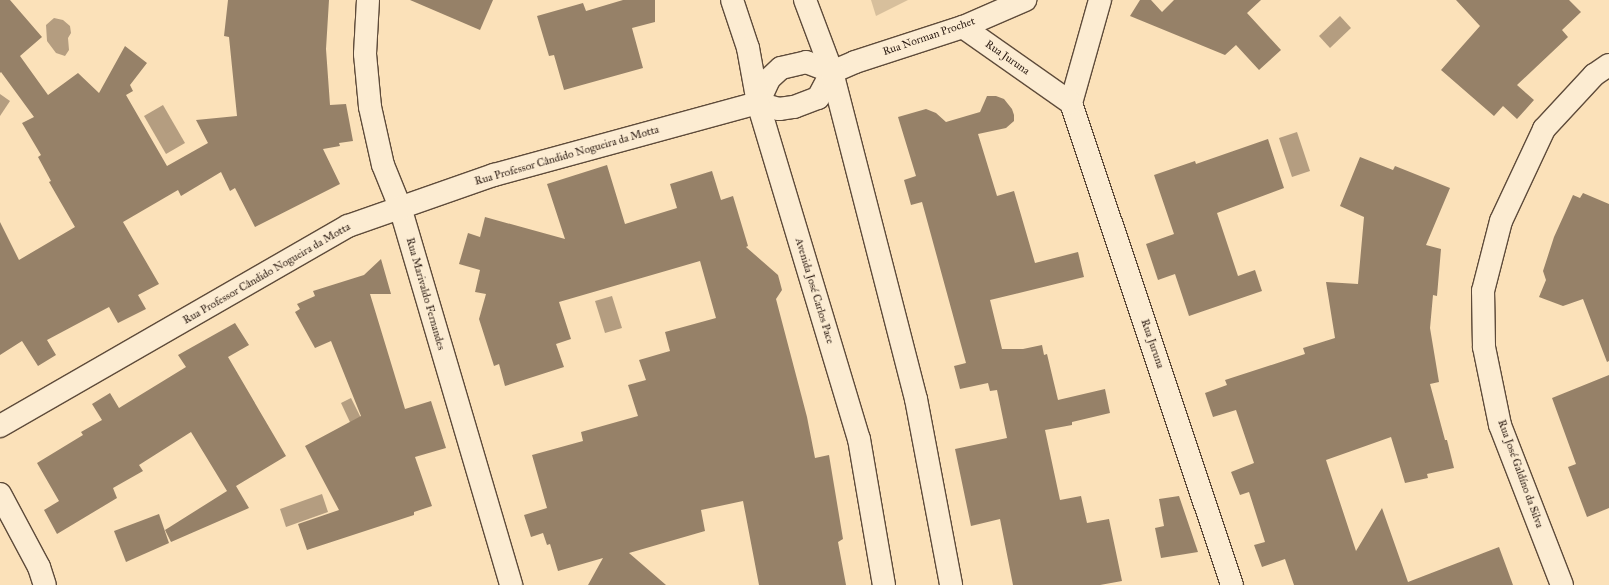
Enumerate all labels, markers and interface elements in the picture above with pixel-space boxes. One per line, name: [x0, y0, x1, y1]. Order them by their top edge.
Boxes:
street label: Rua Norman Prochet: [881, 15, 977, 59]
street label: Rua Juruna: [982, 38, 1032, 78]
street label: Rua Professor Cândido Nogueira da Motta: [473, 123, 661, 189]
street label: Rua Professor Cândido Nogueira da Motta: [181, 220, 353, 328]
street label: Rua Marivaldo Fernandes: [403, 236, 447, 352]
street label: Avenida José Carlos Pace: [792, 236, 836, 346]
street label: Rua Juruna: [1137, 318, 1167, 370]
street label: Rua José Galdíno da Silva: [1494, 418, 1546, 530]

